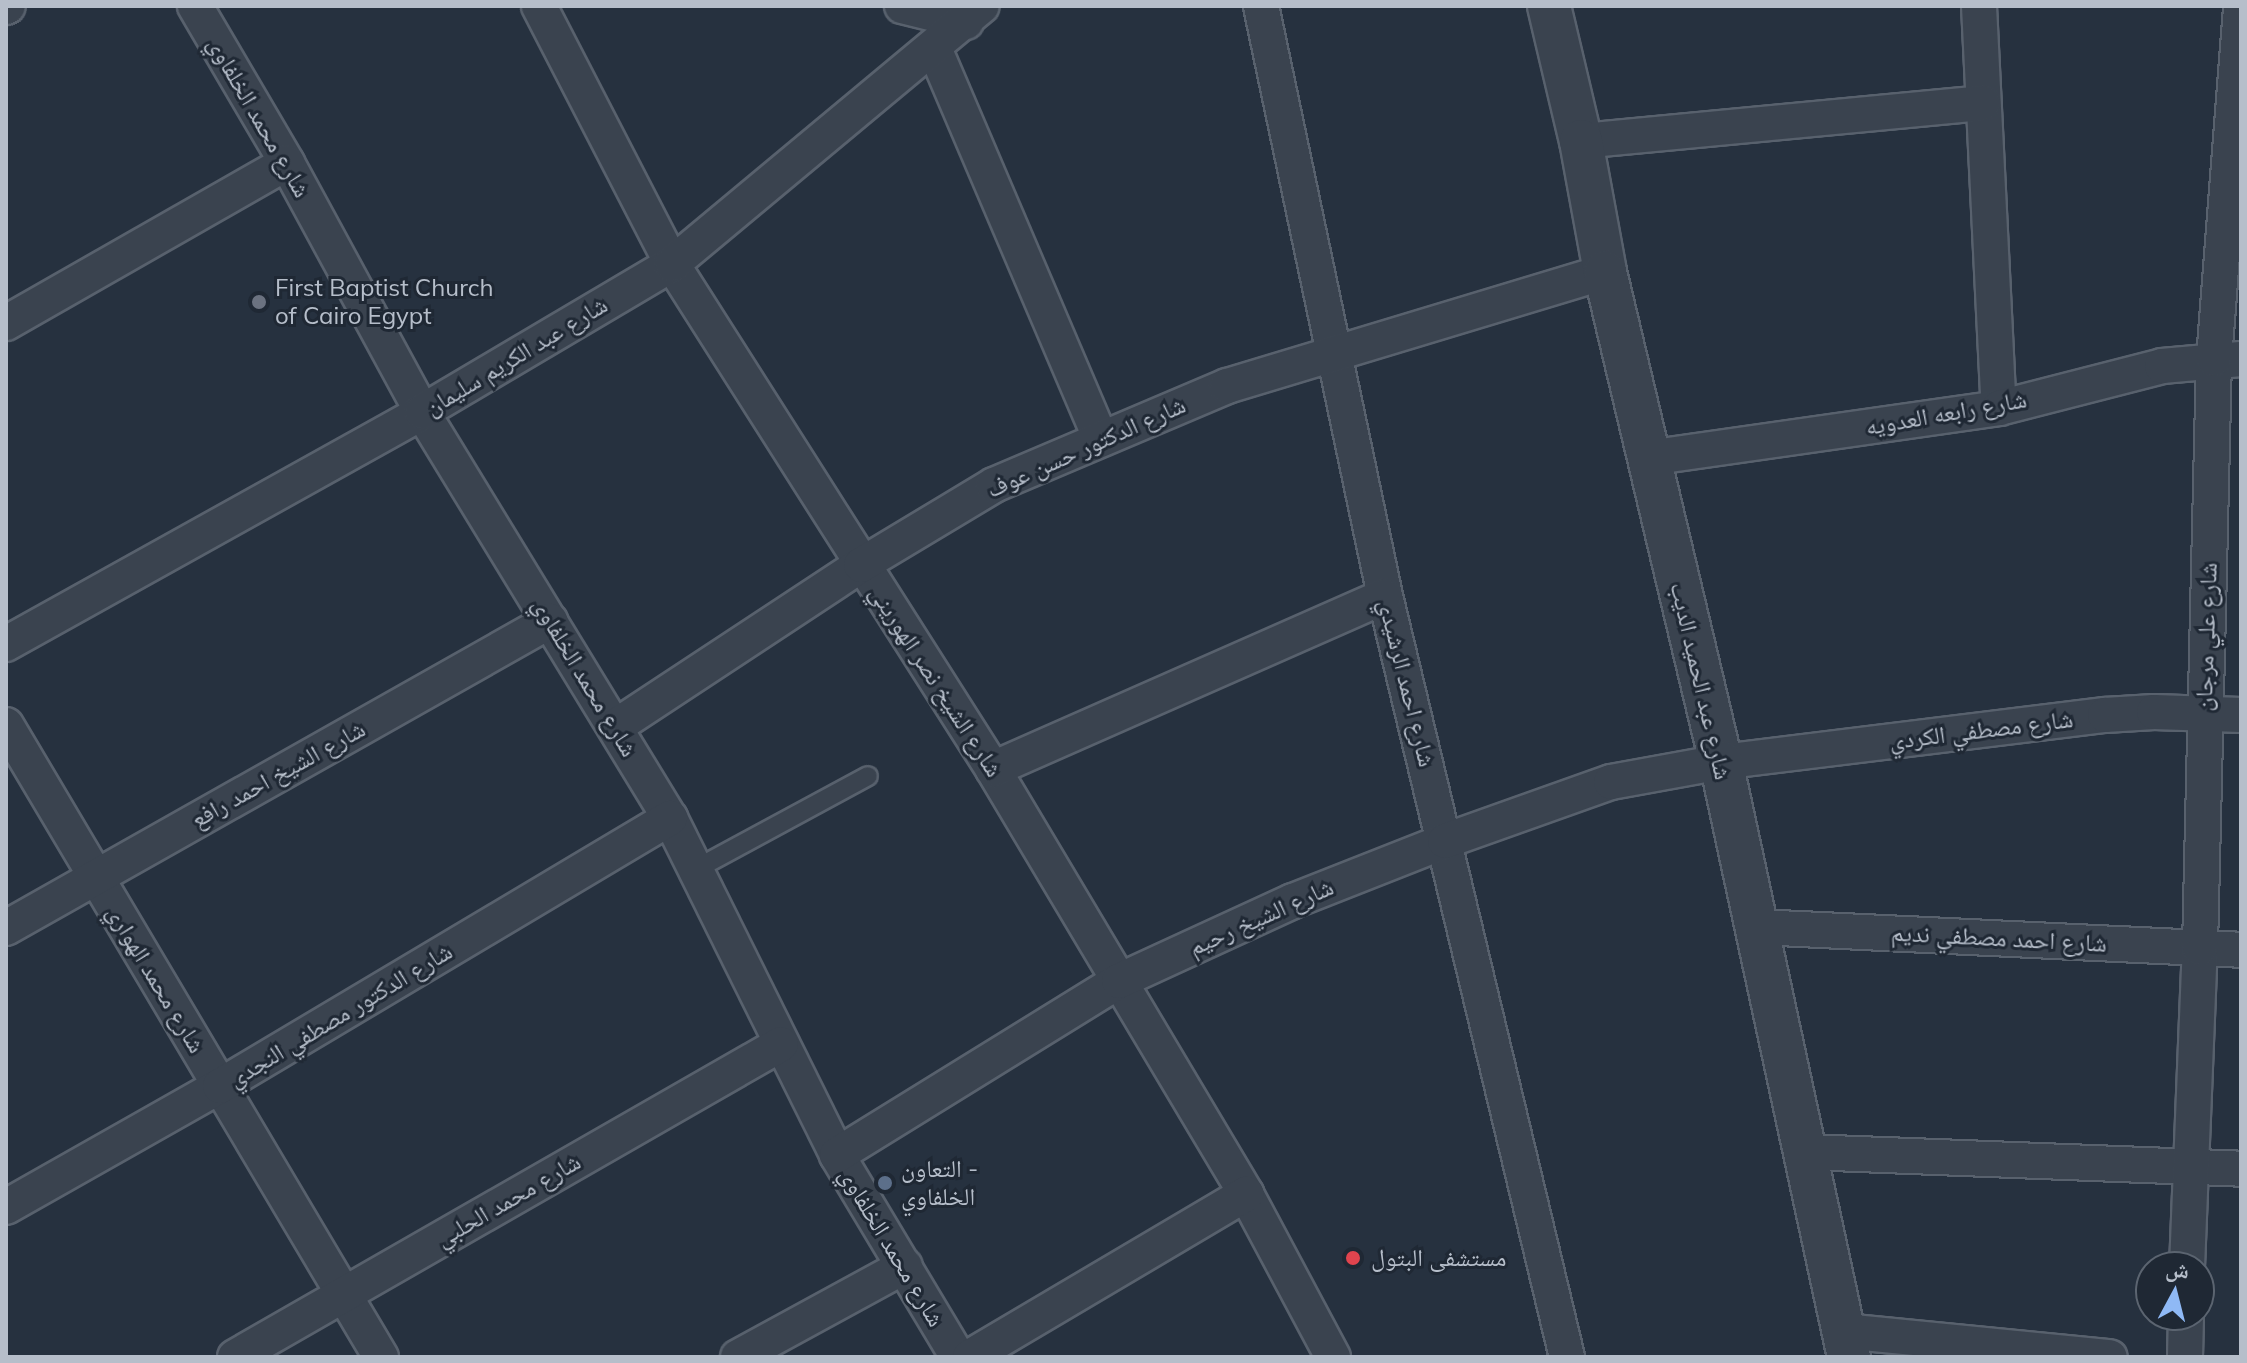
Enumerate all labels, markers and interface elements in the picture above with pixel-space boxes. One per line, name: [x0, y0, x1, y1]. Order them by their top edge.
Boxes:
street label: شارع محمد الخلفاوي: [201, 32, 317, 202]
place label: First Baptist Church of Cairo Egypt: [275, 274, 494, 330]
street label: شارع عبد الكريم سليمان: [420, 290, 612, 422]
marker: First Baptist Church of Cairo Egypt: [250, 293, 268, 311]
street label: شارع رابعه العدويه: [1863, 385, 2029, 441]
street label: شارع الدكتور حسن عوف: [982, 390, 1190, 504]
street label: شارع علي مرجان: [2189, 562, 2223, 712]
street label: شارع الشيخ نصر الهوريني: [863, 580, 1009, 782]
street label: شارع عبد الحميد الديب: [1664, 580, 1738, 782]
street label: شارع محمد الخلفاوي: [526, 592, 644, 762]
street label: شارع احمد الرشيدي: [1372, 596, 1442, 770]
street label: شارع مصطفي الكردي: [1887, 704, 2075, 756]
street label: شارع الشيخ احمد رافع: [186, 714, 370, 834]
street label: شارع الشيخ رحيم: [1184, 872, 1338, 962]
street label: شارع محمد الهواري: [101, 900, 211, 1058]
street label: شارع احمد مصطفي نديم: [1890, 918, 2108, 958]
street label: شارع الدكتور مصطفي النجدي: [223, 937, 457, 1093]
street label: شارع محمد الحلبي: [430, 1147, 586, 1253]
place label: التعاون - الخلفاوي: [901, 1155, 978, 1211]
street label: شارع محمد الخلفاوي: [833, 1162, 951, 1332]
marker: التعاون - الخلفاوي: [876, 1174, 894, 1192]
place label: مستشفى البتول: [1371, 1244, 1506, 1272]
marker: مستشفى البتول: [1342, 1247, 1364, 1269]
north arrow: [2135, 1251, 2215, 1331]
text: ش: [2164, 1254, 2191, 1284]

